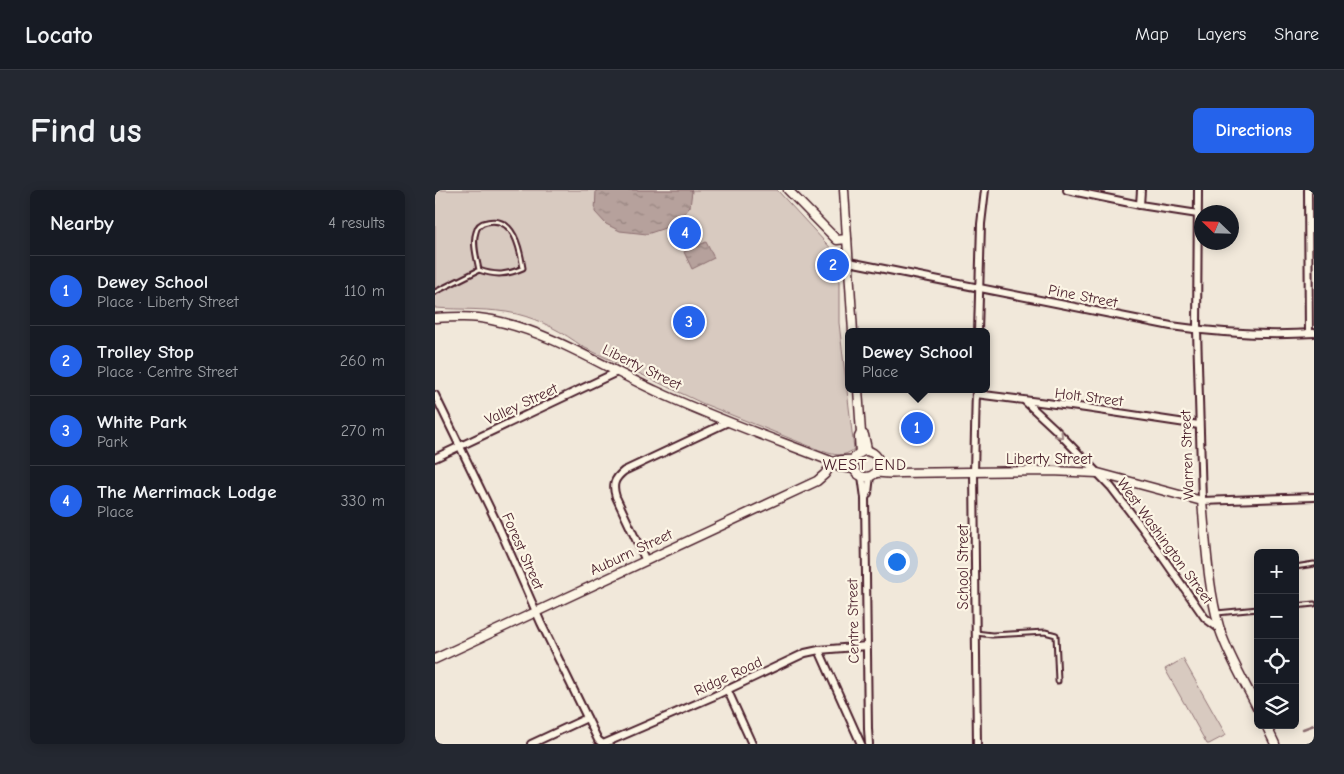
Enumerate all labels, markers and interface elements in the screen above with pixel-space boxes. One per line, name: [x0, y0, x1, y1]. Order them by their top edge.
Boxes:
text: Locato: [25, 21, 93, 49]
text: Map: [1135, 24, 1169, 45]
text: Layers: [1197, 24, 1246, 45]
text: Share: [1274, 24, 1319, 45]
button: Directions: [1193, 108, 1314, 153]
text: Find us: [30, 110, 142, 151]
north arrow: [1194, 205, 1239, 250]
text: Nearby: [50, 211, 114, 235]
text: 4 results: [328, 214, 385, 232]
pin: 4: [669, 214, 701, 252]
pin: 2: [817, 246, 849, 284]
text: Dewey School: [97, 271, 208, 293]
street label: Pine Street: [1047, 280, 1120, 312]
text: 1: [63, 282, 69, 300]
text: 110 m: [344, 282, 385, 300]
text: Place · Liberty Street: [97, 293, 239, 311]
pin: 3: [673, 303, 705, 341]
popup: [845, 328, 990, 393]
street label: Liberty Street: [599, 340, 685, 394]
text: Trolley Stop: [97, 341, 194, 363]
text: Dewey School: [862, 341, 973, 363]
text: 2: [62, 352, 70, 370]
text: 260 m: [340, 352, 385, 370]
text: Place · Centre Street: [97, 363, 238, 381]
text: Place: [862, 363, 898, 381]
street label: Valley Street: [482, 379, 561, 429]
street label: Holt Street: [1054, 384, 1125, 410]
pin: 1: [901, 409, 933, 447]
street label: Warren Street: [1176, 409, 1198, 500]
text: White Park: [97, 411, 187, 433]
text: 3: [62, 422, 70, 440]
text: 270 m: [341, 422, 385, 440]
one-way arrow: [1054, 429, 1063, 438]
text: Park: [97, 433, 128, 451]
street label: Liberty Street: [1006, 450, 1093, 468]
district label: WEST END: [823, 456, 907, 474]
street label: West Washington Street: [1113, 474, 1217, 608]
text: The Merrimack Lodge: [97, 481, 277, 503]
text: 4: [62, 492, 70, 510]
text: 330 m: [340, 492, 385, 510]
text: Place: [97, 503, 133, 521]
street label: Forest Street: [498, 510, 548, 593]
street label: School Street: [954, 524, 972, 610]
street label: Auburn Street: [587, 525, 676, 579]
your location: [884, 549, 910, 575]
map controls: [1254, 549, 1299, 729]
button: +: [1254, 549, 1299, 594]
street label: Centre Street: [843, 578, 863, 664]
button: −: [1254, 594, 1299, 639]
button: locate: [1254, 639, 1299, 684]
street label: Ridge Road: [691, 652, 765, 700]
button: layers: [1254, 684, 1299, 729]

